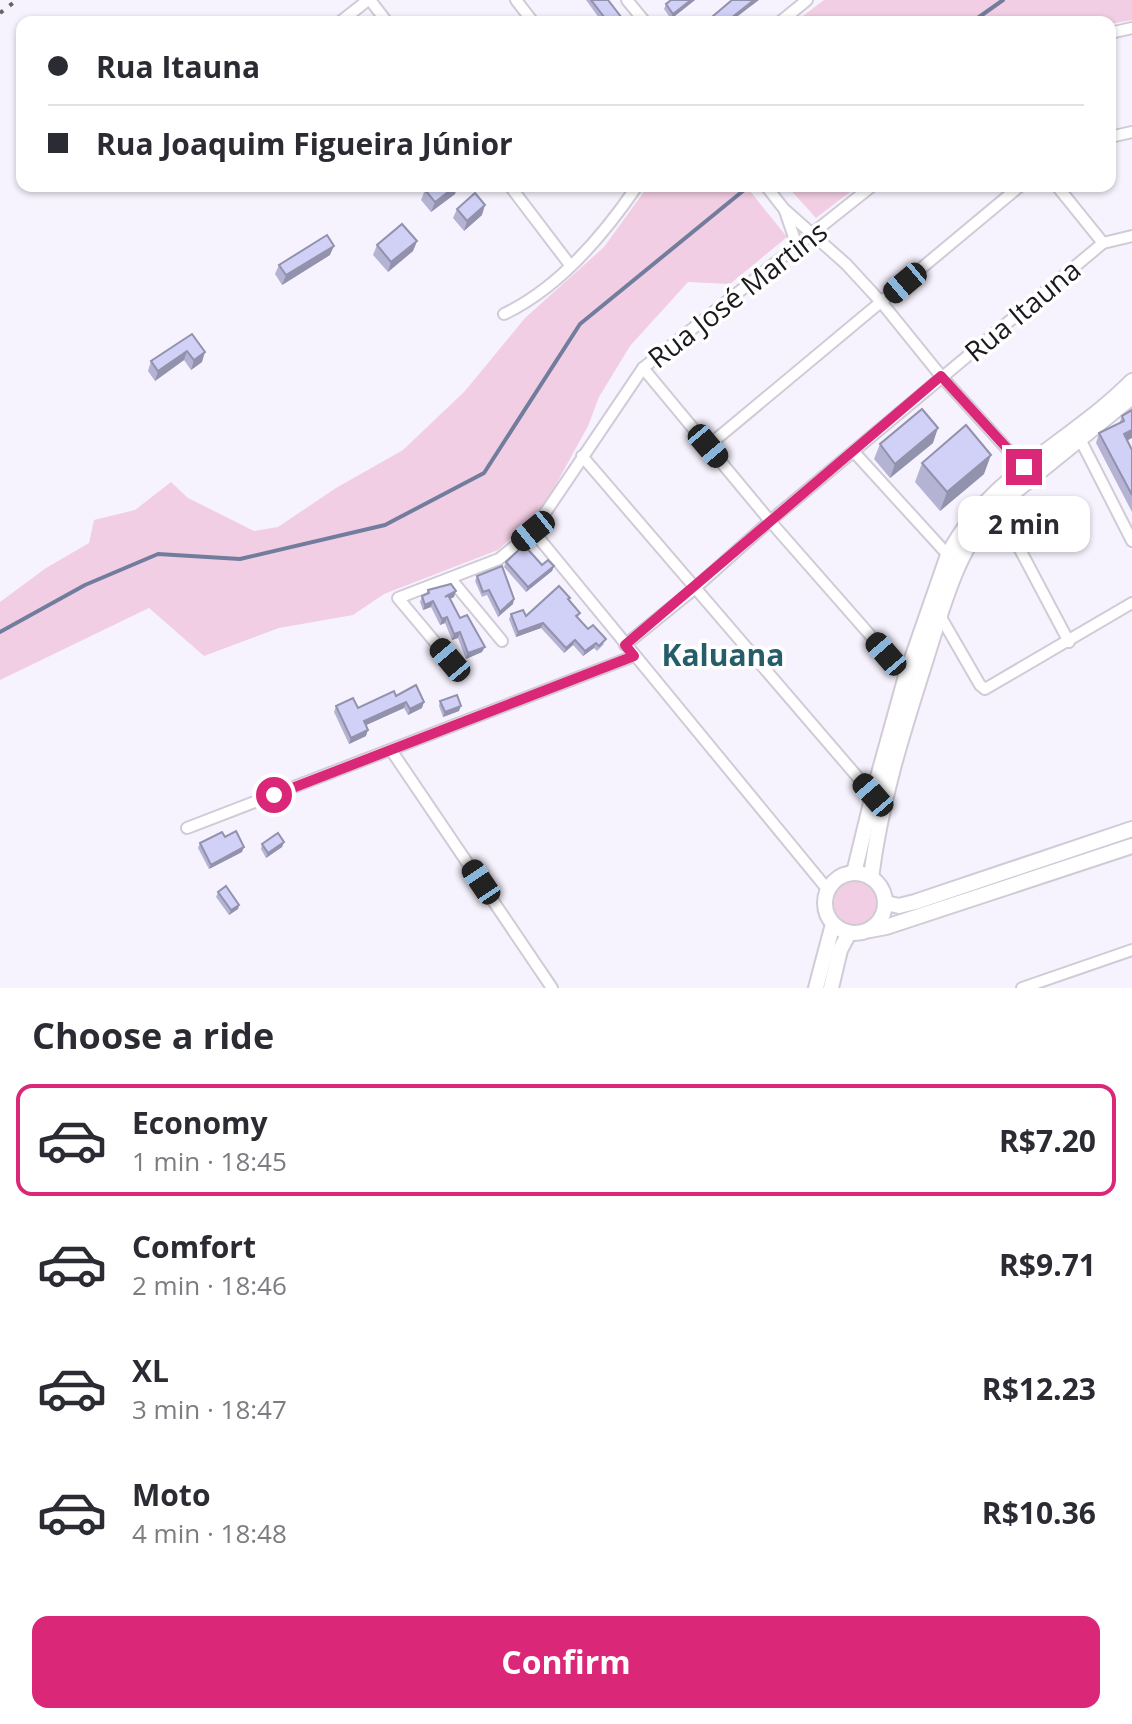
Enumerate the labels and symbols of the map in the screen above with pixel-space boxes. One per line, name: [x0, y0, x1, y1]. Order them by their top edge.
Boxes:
street label: Rua José Martins: [640, 212, 834, 376]
street label: Rua Itauna: [956, 250, 1088, 370]
car: [879, 258, 931, 308]
car: [683, 420, 733, 472]
route end: [1006, 449, 1042, 485]
callout: 2 min: [958, 495, 1090, 551]
car: [507, 507, 559, 555]
car: [861, 628, 911, 680]
car: [425, 634, 475, 686]
district label: Kaluana: [662, 634, 784, 675]
car: [848, 769, 898, 821]
route start: [256, 777, 292, 813]
car: [458, 855, 504, 909]

